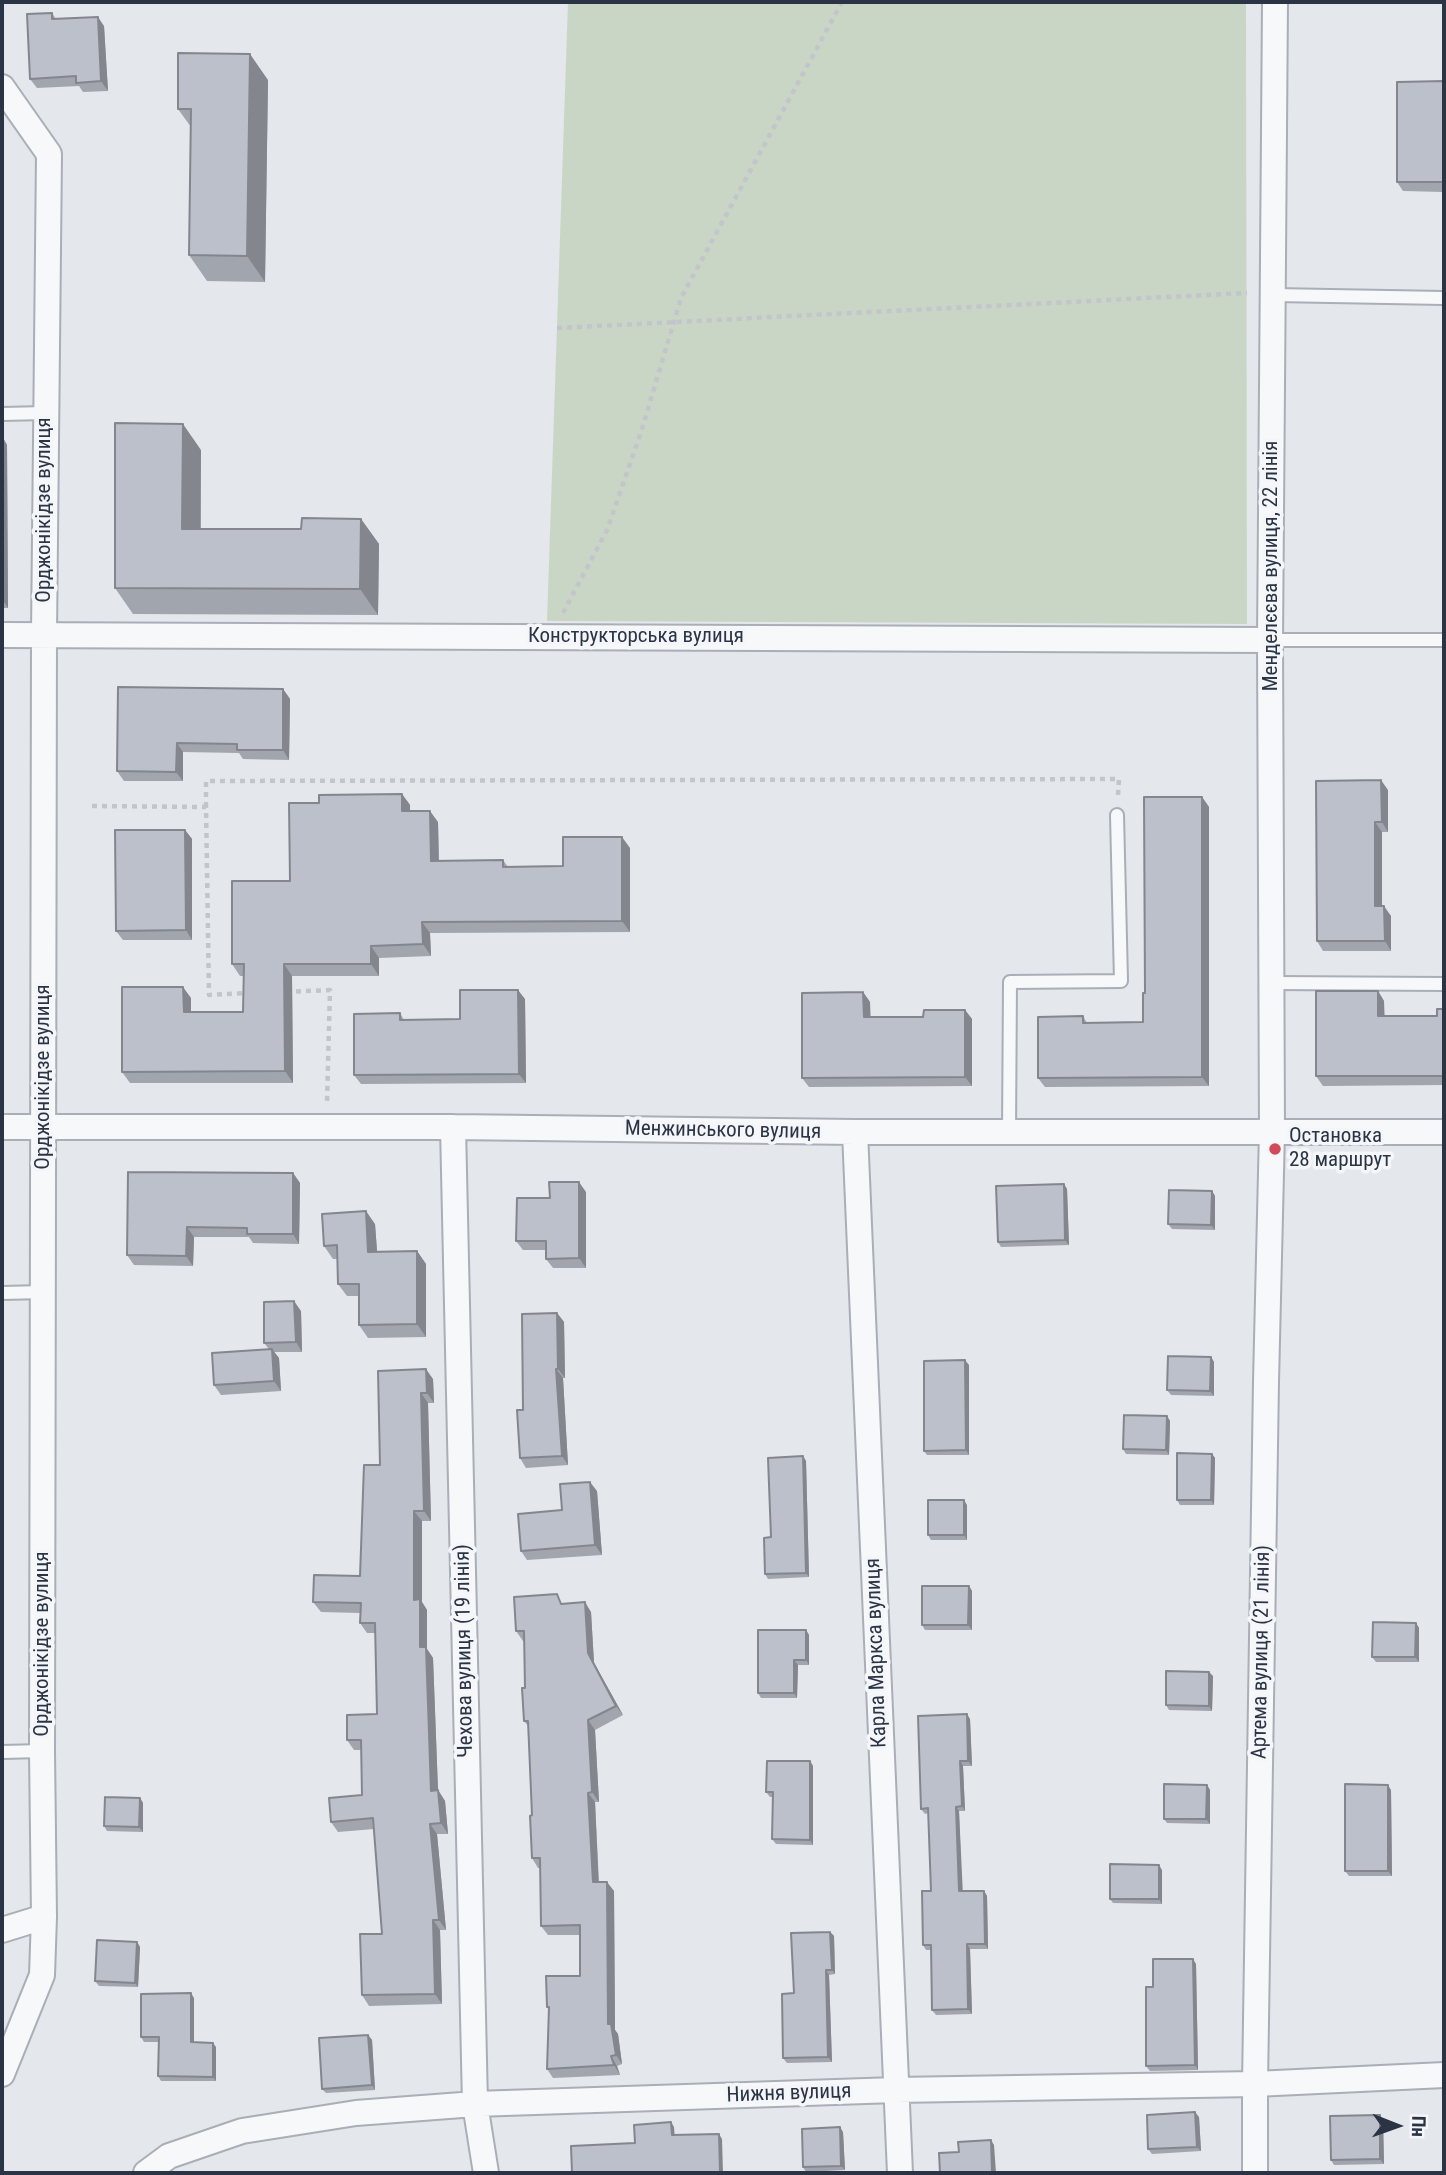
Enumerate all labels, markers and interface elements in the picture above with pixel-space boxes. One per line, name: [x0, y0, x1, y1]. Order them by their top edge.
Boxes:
street label: Орджонікідзе вулиця: [32, 417, 58, 603]
street label: Менделєєва вулиця, 22 лінія: [1259, 441, 1285, 691]
street label: Конструкторська вулиця: [528, 624, 744, 650]
street label: Орджонікідзе вулиця: [31, 984, 57, 1170]
street label: Менжинського вулиця: [625, 1117, 821, 1145]
place label: Остановка 28 маршрут: [1289, 1124, 1391, 1174]
marker: Остановка 28 маршрут: [1267, 1141, 1283, 1157]
street label: Чехова вулиця (19 лiнiя): [451, 1544, 479, 1758]
street label: Артема вулиця (21 лiнiя): [1248, 1545, 1276, 1759]
street label: Орджонікідзе вулиця: [30, 1551, 56, 1737]
street label: Карла Маркса вулиця: [861, 1558, 893, 1748]
street label: Нижня вулиця: [726, 2079, 852, 2109]
north arrow: [1362, 2091, 1432, 2161]
text: Пн: [1407, 2116, 1430, 2137]

